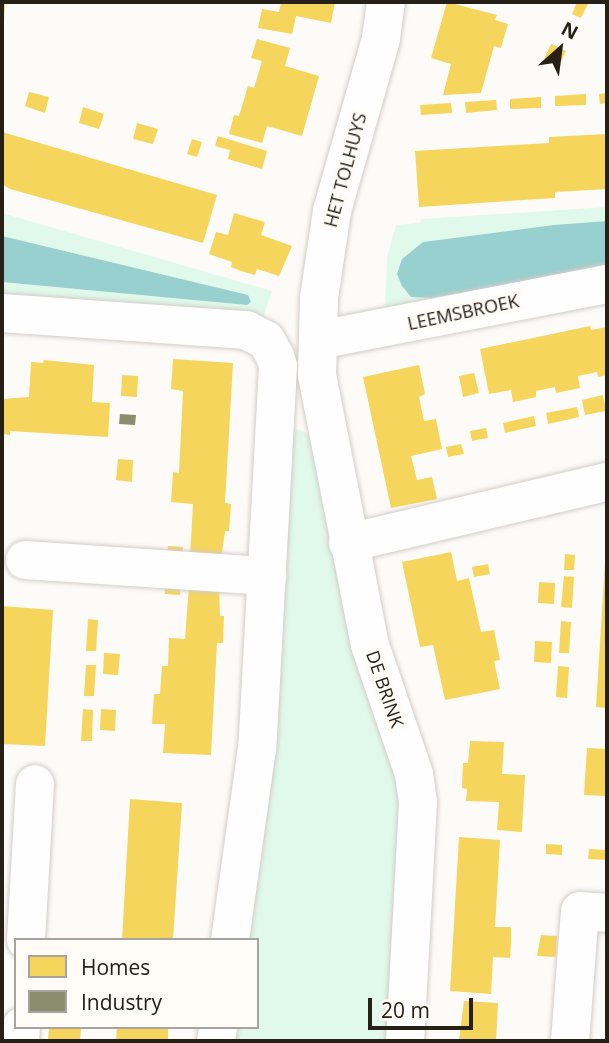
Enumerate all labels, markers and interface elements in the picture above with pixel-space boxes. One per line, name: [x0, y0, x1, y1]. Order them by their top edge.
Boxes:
north arrow: [525, 14, 595, 84]
text: N: [557, 15, 583, 46]
street label: HET TOLHUYS: [319, 110, 371, 230]
street label: LEEMSBROEK: [405, 290, 521, 334]
street label: DE BRINK: [362, 648, 408, 730]
legend: [14, 938, 259, 1029]
text: Homes: [81, 953, 150, 981]
scale bar: [371, 984, 476, 1028]
text: Industry: [81, 988, 162, 1016]
text: 20 m: [381, 996, 430, 1024]

